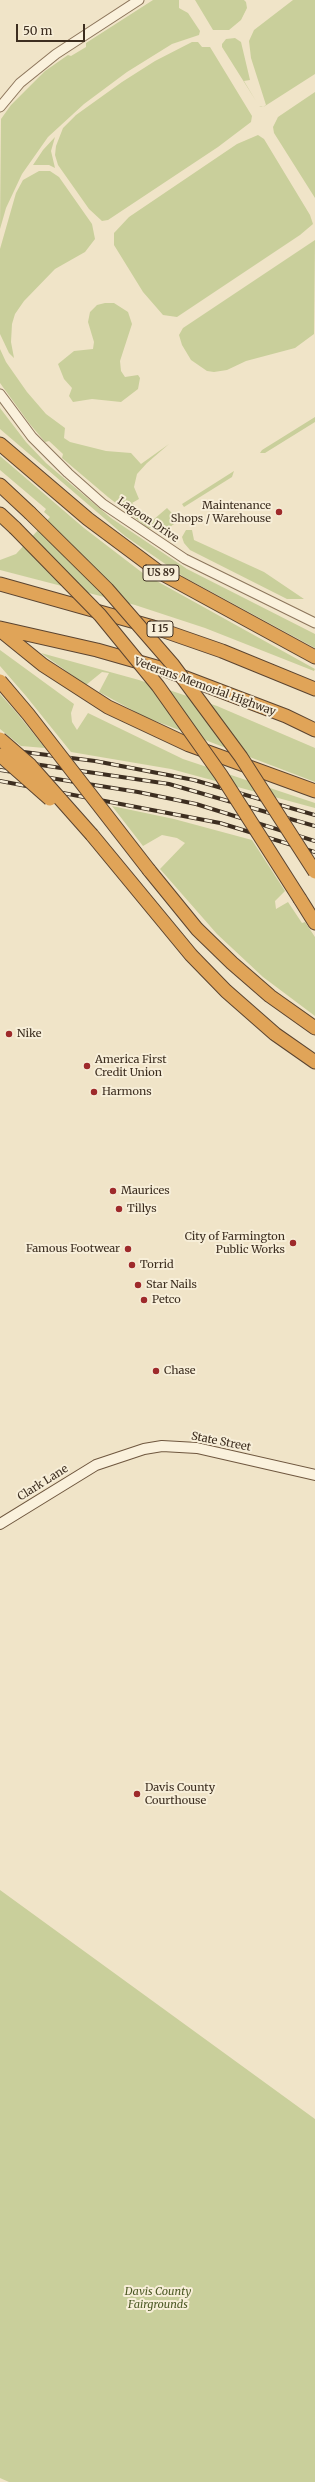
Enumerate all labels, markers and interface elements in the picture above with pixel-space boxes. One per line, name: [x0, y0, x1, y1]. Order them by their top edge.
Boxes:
scale bar: [18, 16, 87, 42]
text: 50 m: [23, 23, 52, 38]
street label: Lagoon Drive: [115, 495, 181, 545]
place label: Maintenance Shops / Warehouse: [171, 499, 271, 525]
marker: Maintenance Shops / Warehouse: [274, 507, 284, 517]
road number: US 89: [143, 565, 179, 581]
road number: I 15: [147, 621, 173, 637]
street label: Veterans Memorial Highway: [132, 655, 278, 719]
place label: Nike: [17, 1027, 41, 1041]
marker: Nike: [4, 1029, 14, 1039]
place label: America First Credit Union: [95, 1053, 167, 1079]
marker: America First Credit Union: [82, 1061, 92, 1071]
place label: Harmons: [102, 1085, 152, 1099]
marker: Harmons: [89, 1087, 99, 1097]
place label: Maurices: [121, 1184, 170, 1198]
marker: Maurices: [108, 1186, 118, 1196]
place label: Tillys: [127, 1202, 157, 1216]
marker: Tillys: [114, 1204, 124, 1214]
place label: City of Farmington Public Works: [185, 1230, 285, 1256]
marker: City of Farmington Public Works: [288, 1238, 298, 1248]
place label: Famous Footwear: [26, 1242, 120, 1256]
marker: Famous Footwear: [123, 1244, 133, 1254]
place label: Torrid: [140, 1258, 174, 1272]
marker: Torrid: [127, 1260, 137, 1270]
place label: Star Nails: [146, 1278, 197, 1292]
marker: Star Nails: [133, 1280, 143, 1290]
place label: Petco: [152, 1293, 181, 1307]
marker: Petco: [139, 1295, 149, 1305]
place label: Chase: [164, 1364, 196, 1378]
marker: Chase: [151, 1366, 161, 1376]
street label: State Street: [190, 1430, 252, 1454]
street label: Clark Lane: [15, 1462, 71, 1504]
place label: Davis County Courthouse: [145, 1781, 215, 1807]
marker: Davis County Courthouse: [132, 1789, 142, 1799]
park label: Davis County Fairgrounds: [125, 2285, 191, 2311]

